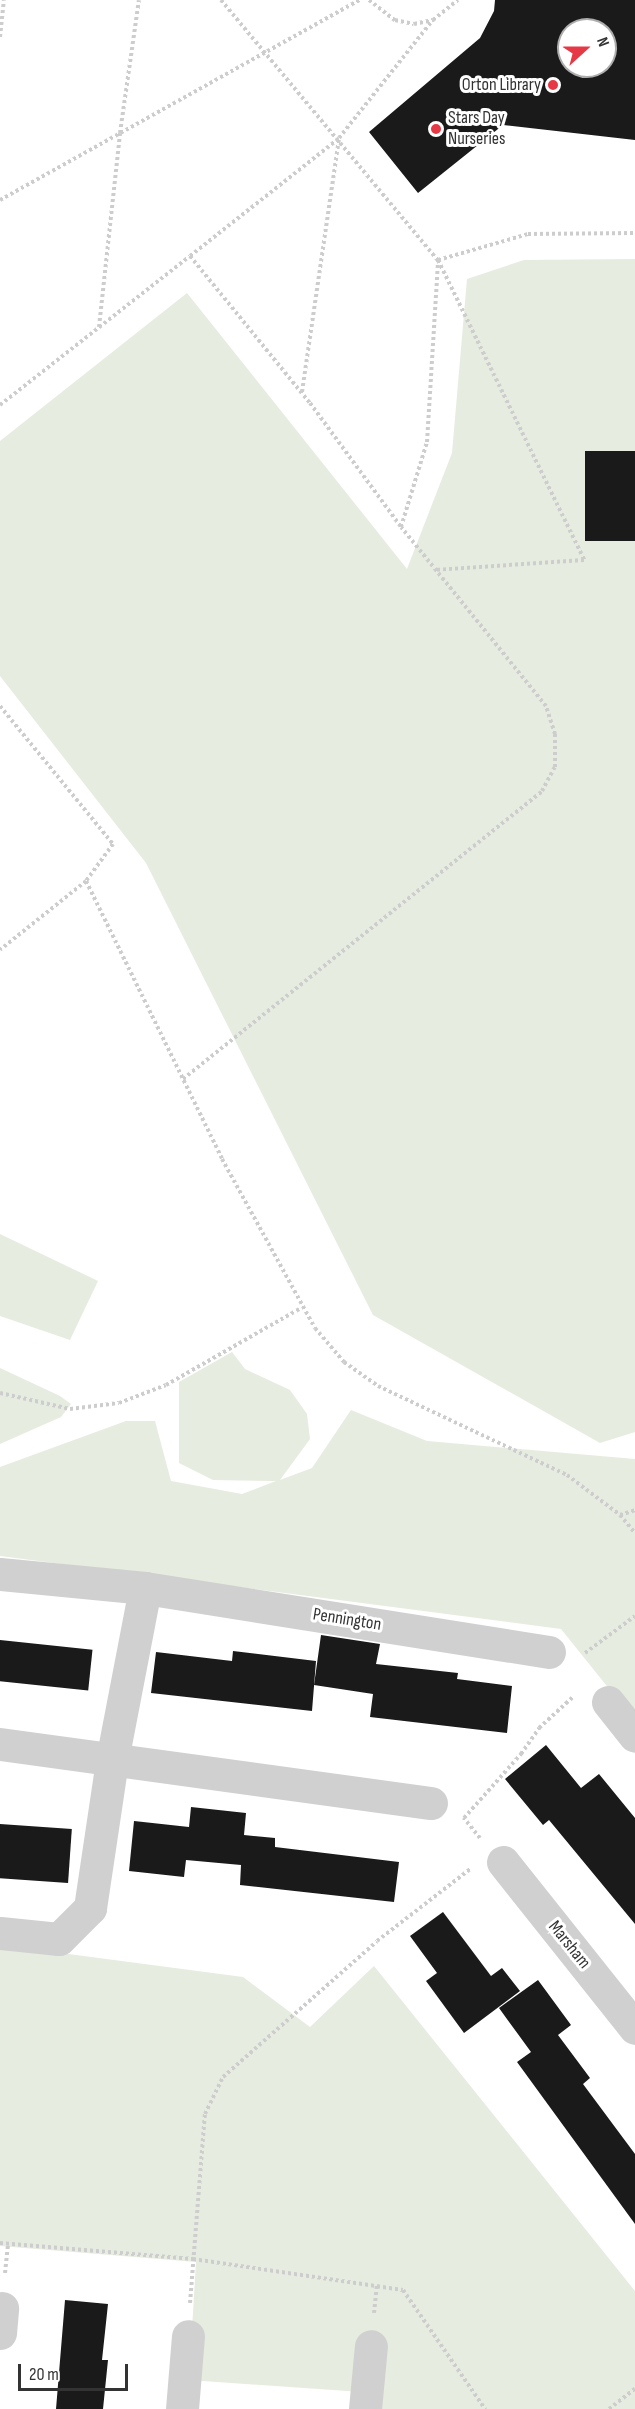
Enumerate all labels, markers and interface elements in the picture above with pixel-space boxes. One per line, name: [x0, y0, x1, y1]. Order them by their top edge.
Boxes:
north arrow: [557, 18, 617, 78]
text: N: [592, 35, 613, 49]
place label: Orton Library: [462, 74, 541, 96]
marker: Orton Library: [546, 78, 560, 92]
place label: Stars Day Nurseries: [448, 108, 506, 150]
marker: Stars Day Nurseries: [429, 122, 443, 136]
street label: Pennington: [311, 1604, 383, 1636]
street label: Marsham: [543, 1917, 595, 1973]
scale bar: [21, 2352, 130, 2390]
text: 20 m: [29, 2364, 59, 2385]

